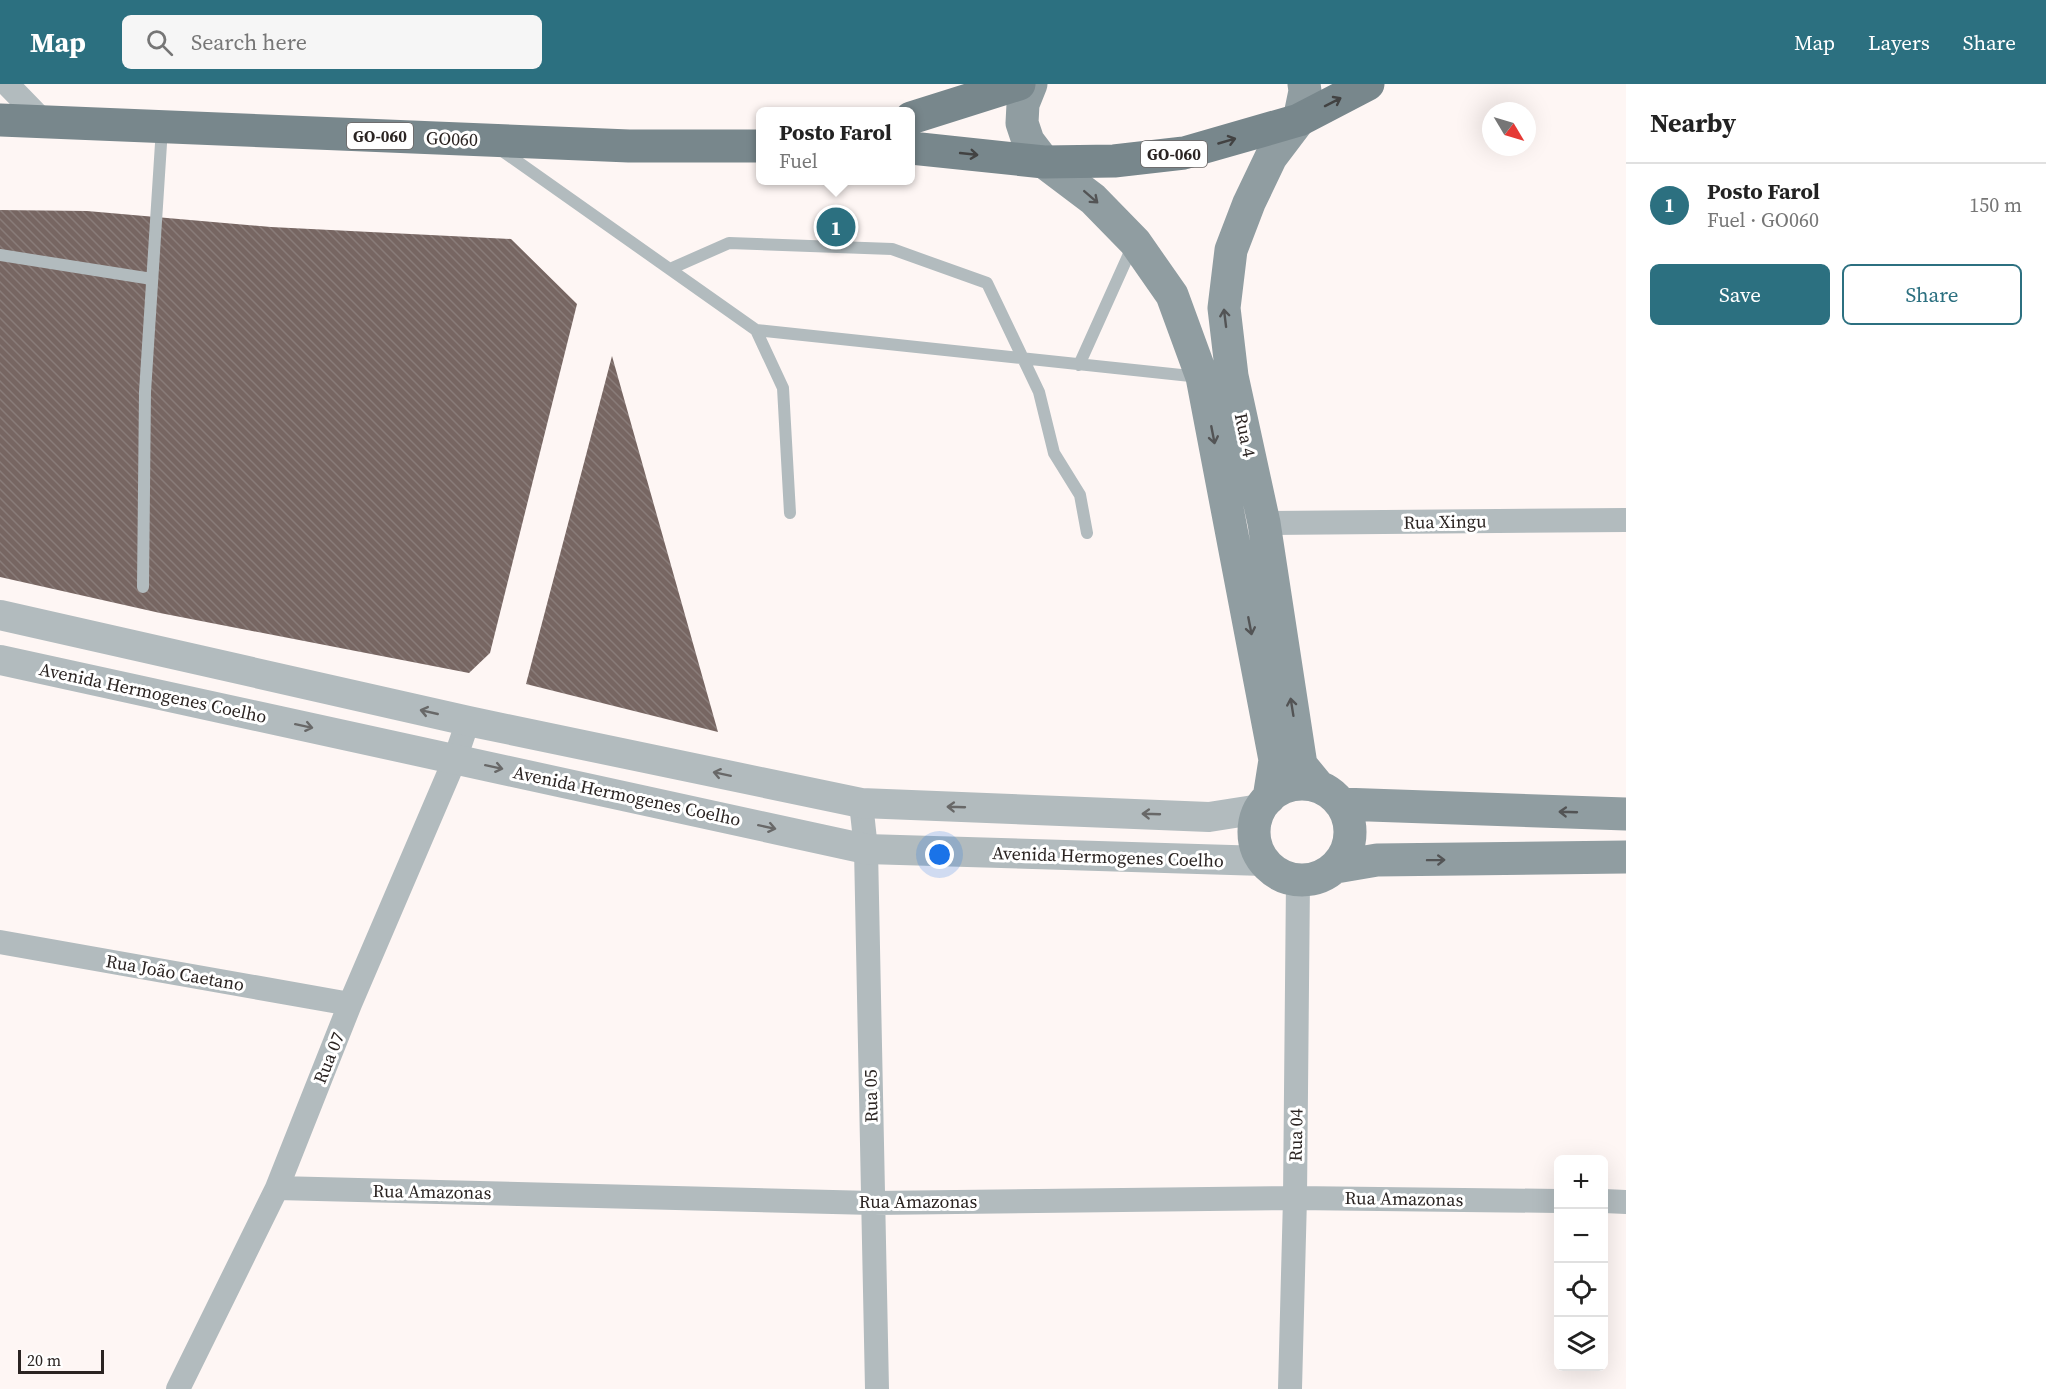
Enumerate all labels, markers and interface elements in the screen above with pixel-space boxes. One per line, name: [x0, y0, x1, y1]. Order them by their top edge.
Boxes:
search box: [122, 15, 542, 69]
text: Map: [30, 23, 86, 61]
icon: search: [143, 26, 176, 59]
text: Search here: [191, 27, 307, 57]
text: Map: [1794, 28, 1835, 57]
text: Layers: [1868, 28, 1930, 57]
text: Share: [1963, 28, 2016, 57]
one-way arrow: [1324, 96, 1341, 108]
north arrow: [1482, 102, 1536, 156]
text: Nearby: [1650, 105, 1736, 141]
popup: [756, 107, 915, 185]
text: Posto Farol: [779, 117, 892, 147]
road number: GO-060: [347, 123, 413, 149]
street label: GO060: [426, 125, 479, 152]
one-way arrow: [1217, 135, 1236, 146]
road number: GO-060: [1141, 141, 1207, 167]
text: Fuel: [779, 147, 818, 175]
one-way arrow: [959, 149, 979, 160]
text: Posto Farol: [1707, 176, 1820, 206]
one-way arrow: [1083, 190, 1098, 204]
text: 1: [1664, 191, 1675, 219]
text: 150 m: [1969, 191, 2022, 219]
pin: 1: [816, 204, 856, 250]
text: Fuel · GO060: [1707, 206, 1819, 234]
button: Save: [1650, 264, 1830, 325]
button: Share: [1842, 264, 2022, 325]
one-way arrow: [1219, 309, 1230, 329]
street label: Rua 4: [1229, 411, 1262, 459]
one-way arrow: [1208, 425, 1219, 444]
street label: Rua Xingu: [1403, 508, 1487, 535]
one-way arrow: [1245, 616, 1256, 636]
street label: Avenida Hermogenes Coelho: [37, 656, 269, 729]
one-way arrow: [1287, 698, 1298, 718]
one-way arrow: [419, 706, 439, 717]
one-way arrow: [293, 721, 313, 732]
street label: Avenida Hermogenes Coelho: [511, 759, 743, 832]
one-way arrow: [484, 762, 503, 773]
one-way arrow: [713, 768, 732, 779]
one-way arrow: [947, 801, 967, 812]
one-way arrow: [1558, 806, 1578, 817]
one-way arrow: [1141, 809, 1161, 820]
one-way arrow: [756, 822, 776, 833]
your location: [925, 840, 954, 869]
street label: Avenida Hermogenes Coelho: [992, 840, 1224, 873]
one-way arrow: [1425, 854, 1445, 865]
street label: Rua João Caetano: [104, 948, 246, 997]
street label: Rua 07: [307, 1028, 350, 1087]
street label: Rua 05: [858, 1069, 883, 1123]
street label: Rua 04: [1283, 1108, 1308, 1162]
map controls: [1554, 1155, 1608, 1371]
button: +: [1554, 1155, 1608, 1209]
street label: Rua Amazonas: [372, 1178, 492, 1205]
street label: Rua Amazonas: [1344, 1185, 1464, 1212]
street label: Rua Amazonas: [859, 1189, 978, 1214]
button: −: [1554, 1209, 1608, 1263]
button: locate: [1554, 1263, 1608, 1317]
button: layers: [1554, 1317, 1608, 1371]
scale bar: [18, 1347, 104, 1374]
text: 20 m: [27, 1349, 61, 1371]

